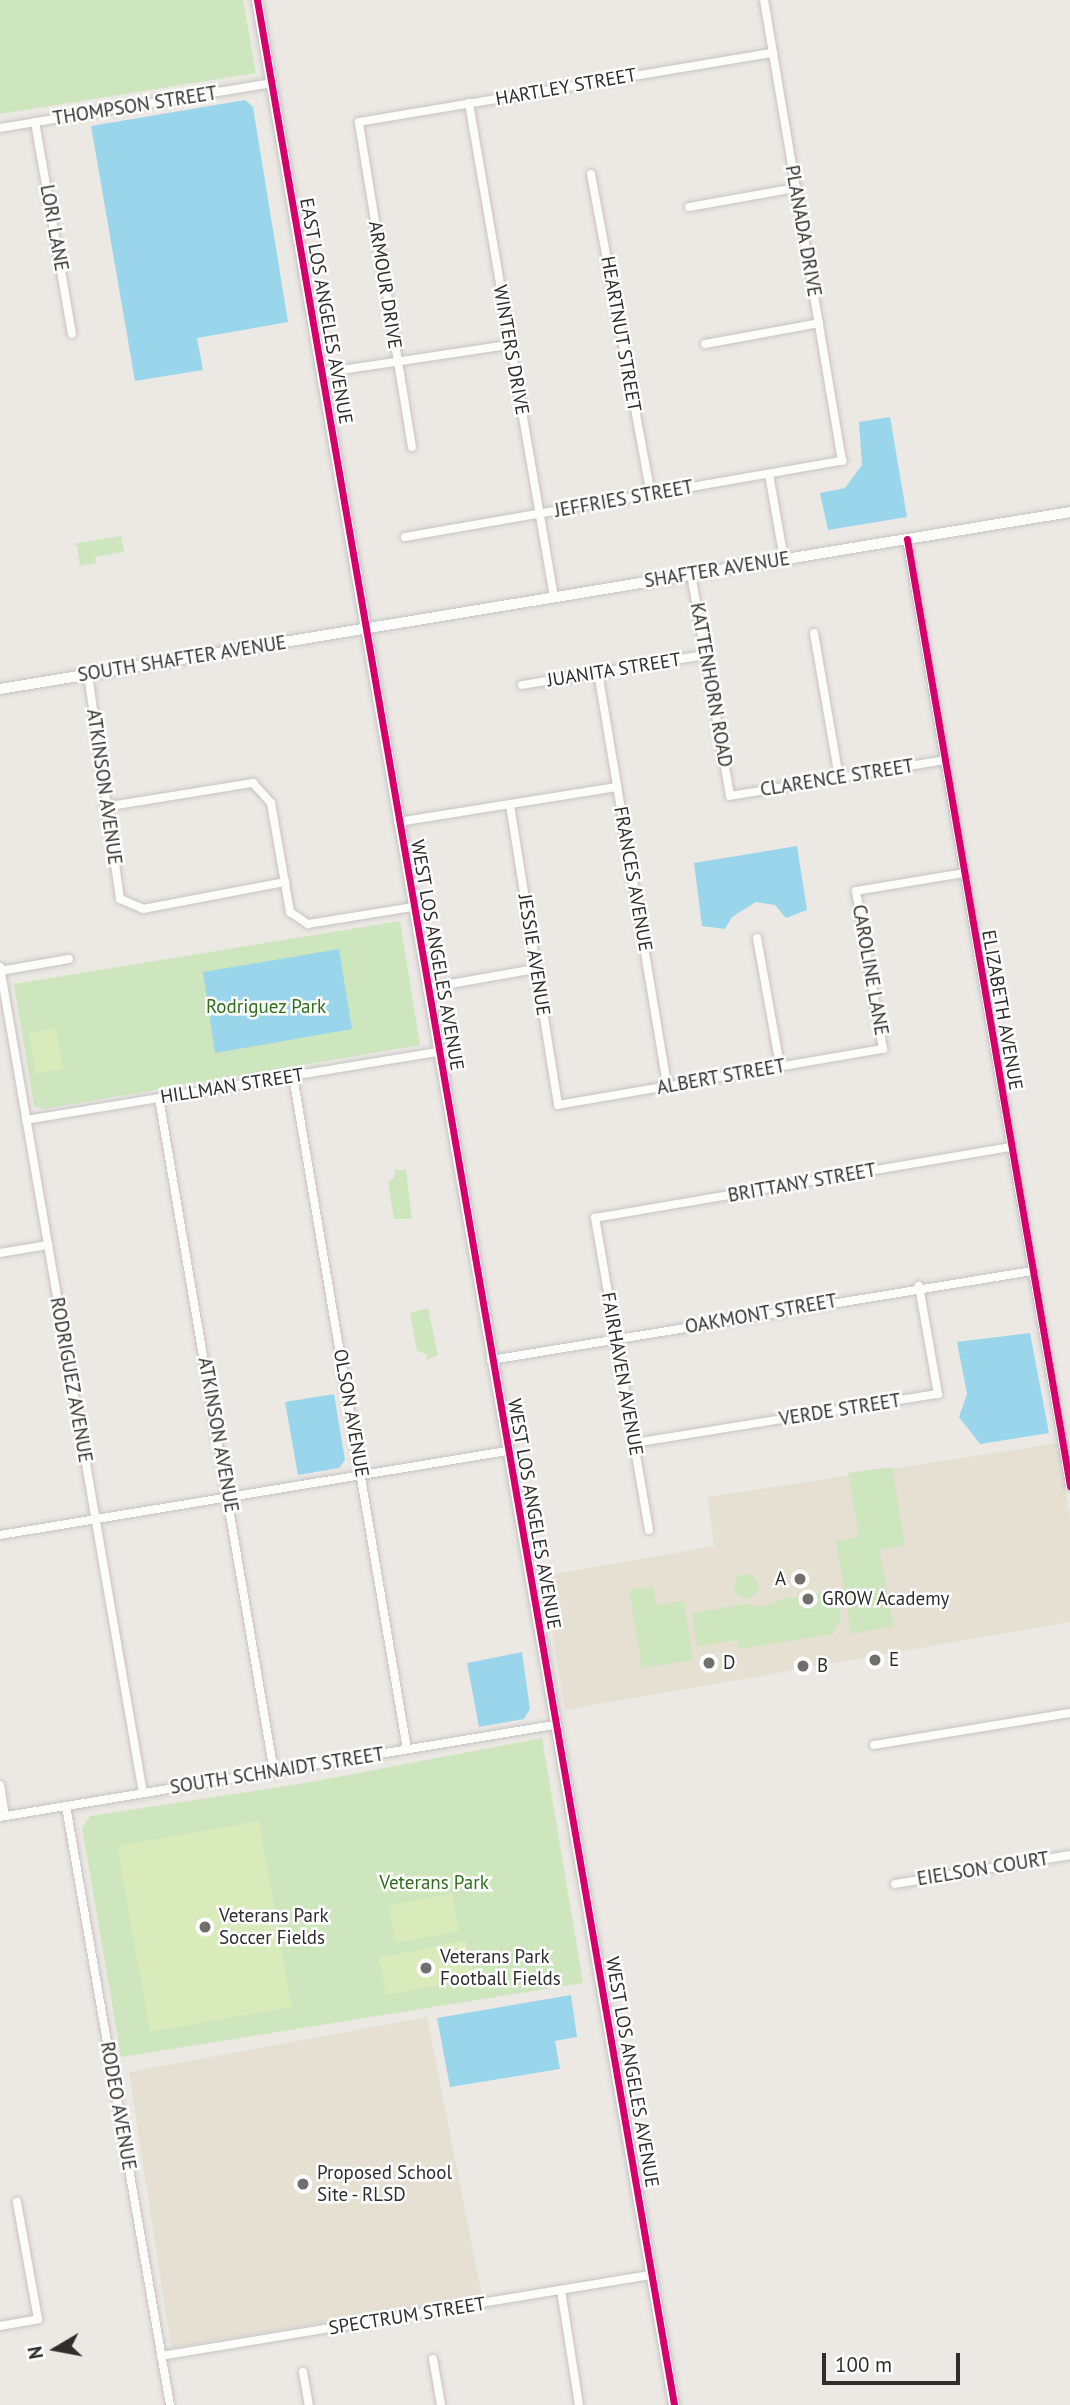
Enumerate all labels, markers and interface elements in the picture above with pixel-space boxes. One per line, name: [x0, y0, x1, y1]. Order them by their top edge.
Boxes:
street label: HARTLEY STREET: [494, 63, 638, 111]
street label: THOMPSON STREET: [51, 82, 219, 130]
street label: PLANADA DRIVE: [780, 163, 826, 299]
street label: LORI LANE: [35, 183, 73, 273]
street label: EAST LOS ANGELES AVENUE: [295, 195, 357, 427]
street label: ARMOUR DRIVE: [364, 219, 406, 351]
street label: HEARTNUT STREET: [596, 254, 646, 414]
street label: WINTERS DRIVE: [488, 283, 534, 417]
street label: JEFFRIES STREET: [553, 476, 695, 522]
street label: SHAFTER AVENUE: [642, 547, 792, 593]
street label: KATTENHORN ROAD: [685, 601, 737, 769]
street label: SOUTH SHAFTER AVENUE: [76, 631, 288, 687]
street label: JUANITA STREET: [545, 648, 683, 692]
street label: ATKINSON AVENUE: [82, 707, 126, 867]
street label: CLARENCE STREET: [759, 755, 915, 801]
street label: FRANCES AVENUE: [609, 804, 657, 954]
street label: WEST LOS ANGELES AVENUE: [405, 837, 469, 1073]
street label: JESSIE AVENUE: [513, 892, 555, 1018]
street label: CAROLINE LANE: [847, 903, 893, 1037]
street label: ELIZABETH AVENUE: [977, 928, 1027, 1092]
park label: Rodriguez Park: [206, 996, 326, 1018]
street label: ALBERT STREET: [655, 1054, 787, 1100]
street label: HILLMAN STREET: [159, 1063, 305, 1109]
street label: BRITTANY STREET: [726, 1159, 878, 1207]
street label: OAKMONT STREET: [683, 1289, 839, 1339]
street label: FAIRHAVEN AVENUE: [596, 1290, 648, 1458]
street label: RODRIGUEZ AVENUE: [45, 1295, 97, 1465]
street label: OLSON AVENUE: [328, 1347, 374, 1479]
street label: ATKINSON AVENUE: [193, 1355, 243, 1515]
street label: VERDE STREET: [778, 1389, 902, 1431]
street label: WEST LOS ANGELES AVENUE: [502, 1396, 566, 1632]
place label: A: [775, 1568, 786, 1590]
marker: A: [792, 1571, 808, 1587]
place label: GROW Academy: [822, 1588, 951, 1610]
marker: GROW Academy: [800, 1591, 816, 1607]
place label: E: [889, 1649, 899, 1671]
place label: D: [723, 1652, 735, 1674]
marker: E: [867, 1652, 883, 1668]
marker: D: [701, 1655, 717, 1671]
place label: B: [817, 1655, 828, 1677]
marker: B: [795, 1658, 811, 1674]
street label: SOUTH SCHNAIDT STREET: [168, 1743, 386, 1799]
street label: EIELSON COURT: [915, 1847, 1051, 1891]
park label: Veterans Park: [379, 1872, 489, 1894]
place label: Veterans Park Soccer Fields: [219, 1905, 329, 1949]
marker: Veterans Park Soccer Fields: [197, 1919, 213, 1935]
place label: Veterans Park Football Fields: [440, 1946, 561, 1990]
street label: WEST LOS ANGELES AVENUE: [600, 1954, 664, 2190]
marker: Veterans Park Football Fields: [418, 1960, 434, 1976]
street label: RODEO AVENUE: [95, 2040, 141, 2172]
place label: Proposed School Site - RLSD: [317, 2162, 452, 2206]
marker: Proposed School Site - RLSD: [295, 2176, 311, 2192]
street label: SPECTRUM STREET: [327, 2292, 487, 2340]
north arrow: [21, 2314, 91, 2384]
scale bar: [825, 2338, 963, 2382]
text: N: [22, 2344, 48, 2361]
text: 100 m: [835, 2351, 892, 2378]

